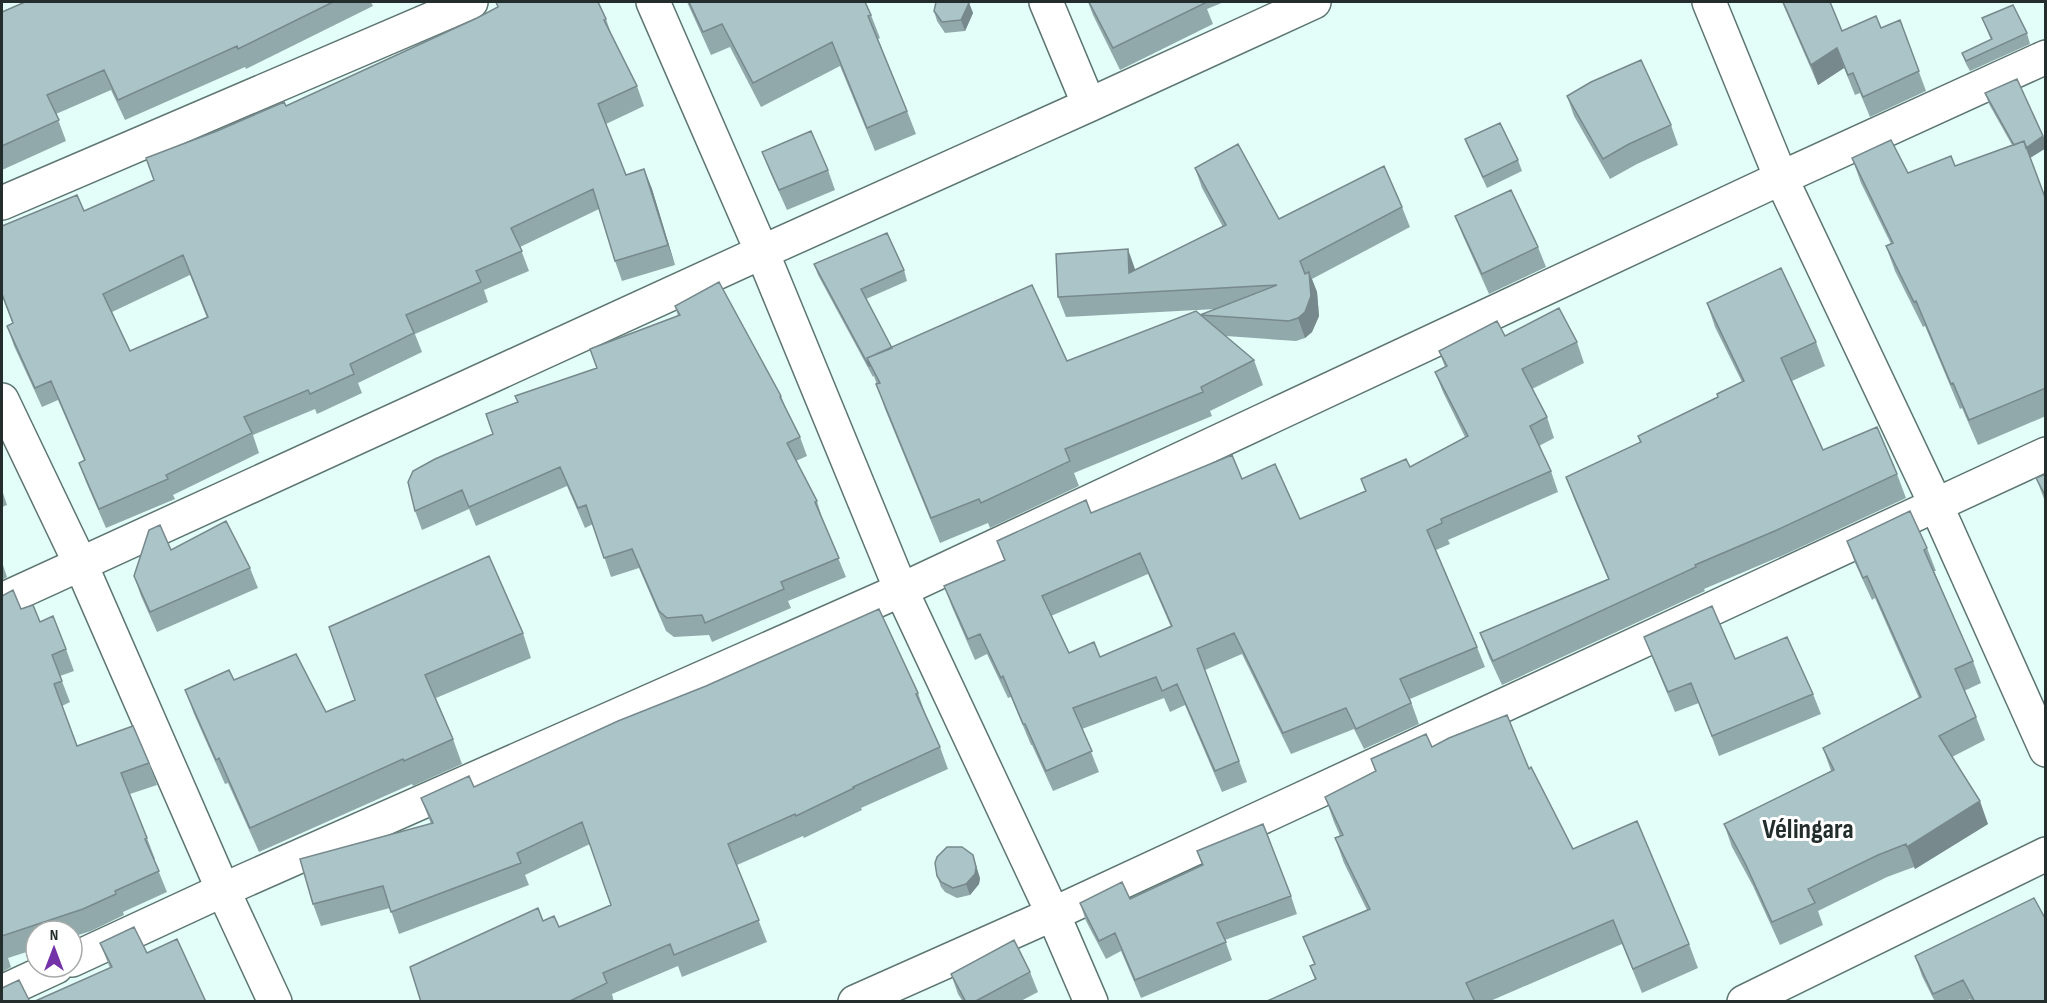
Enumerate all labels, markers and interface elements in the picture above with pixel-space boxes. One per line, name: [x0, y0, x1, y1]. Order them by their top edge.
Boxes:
district label: Vélingara: [1762, 813, 1854, 846]
north arrow: [24, 919, 84, 979]
text: N: [50, 926, 58, 945]

